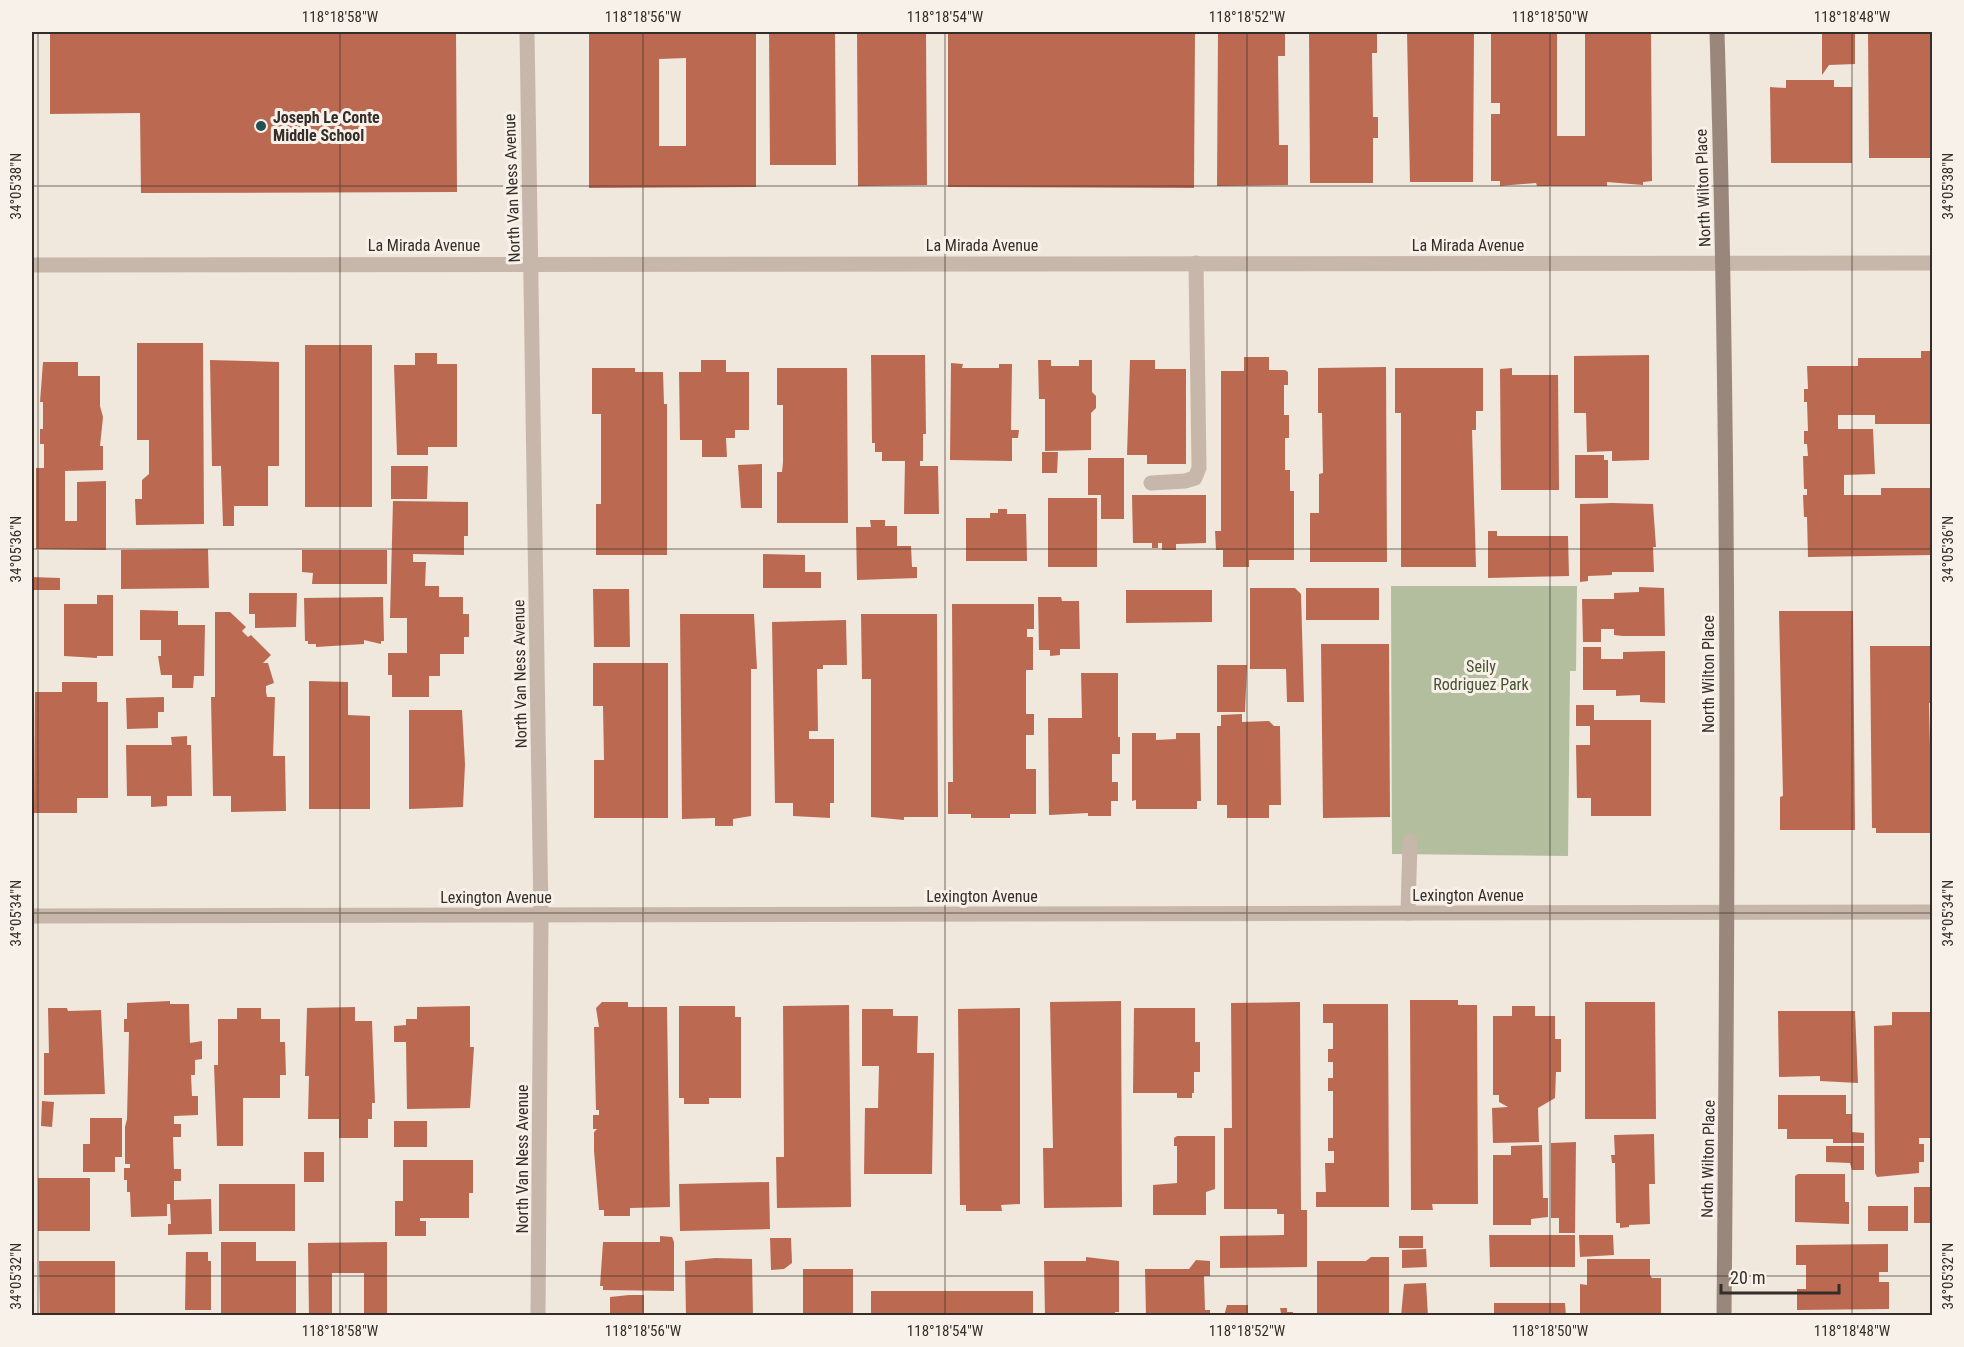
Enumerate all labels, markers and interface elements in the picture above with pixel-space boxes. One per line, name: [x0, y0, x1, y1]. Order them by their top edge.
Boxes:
text: 118°18'58"W: [302, 8, 379, 26]
text: 118°18'56"W: [605, 8, 682, 26]
text: 118°18'54"W: [907, 8, 984, 26]
text: 118°18'52"W: [1209, 8, 1286, 26]
text: 118°18'50"W: [1512, 8, 1589, 26]
text: 118°18'48"W: [1814, 8, 1891, 26]
place label: Joseph Le Conte Middle School: [273, 108, 380, 145]
street label: North Van Ness Avenue: [500, 113, 524, 263]
marker: Joseph Le Conte Middle School: [254, 119, 268, 133]
street label: North Wilton Place: [1691, 129, 1715, 247]
text: 34°05'38"N: [7, 153, 25, 219]
text: 34°05'38"N: [1939, 153, 1957, 219]
street label: La Mirada Avenue: [368, 236, 480, 255]
street label: La Mirada Avenue: [926, 236, 1038, 255]
street label: La Mirada Avenue: [1412, 236, 1524, 255]
text: 34°05'36"N: [7, 516, 25, 582]
text: 34°05'36"N: [1939, 516, 1957, 582]
street label: North Van Ness Avenue: [509, 599, 531, 749]
street label: North Wilton Place: [1699, 615, 1718, 733]
park label: Seily Rodriguez Park: [1433, 657, 1529, 694]
text: 34°05'34"N: [7, 880, 25, 946]
text: 34°05'34"N: [1939, 880, 1957, 946]
street label: Lexington Avenue: [1412, 886, 1524, 905]
street label: Lexington Avenue: [926, 887, 1038, 906]
street label: Lexington Avenue: [440, 888, 552, 907]
street label: North Van Ness Avenue: [513, 1085, 532, 1233]
street label: North Wilton Place: [1697, 1100, 1719, 1218]
text: 34°05'32"N: [7, 1243, 25, 1309]
text: 34°05'32"N: [1939, 1243, 1957, 1309]
scale bar: [1721, 1257, 1840, 1295]
text: 20 m: [1730, 1267, 1765, 1288]
text: 118°18'58"W: [302, 1322, 379, 1340]
text: 118°18'56"W: [605, 1322, 682, 1340]
text: 118°18'54"W: [907, 1322, 984, 1340]
text: 118°18'52"W: [1209, 1322, 1286, 1340]
text: 118°18'50"W: [1512, 1322, 1589, 1340]
text: 118°18'48"W: [1814, 1322, 1891, 1340]

